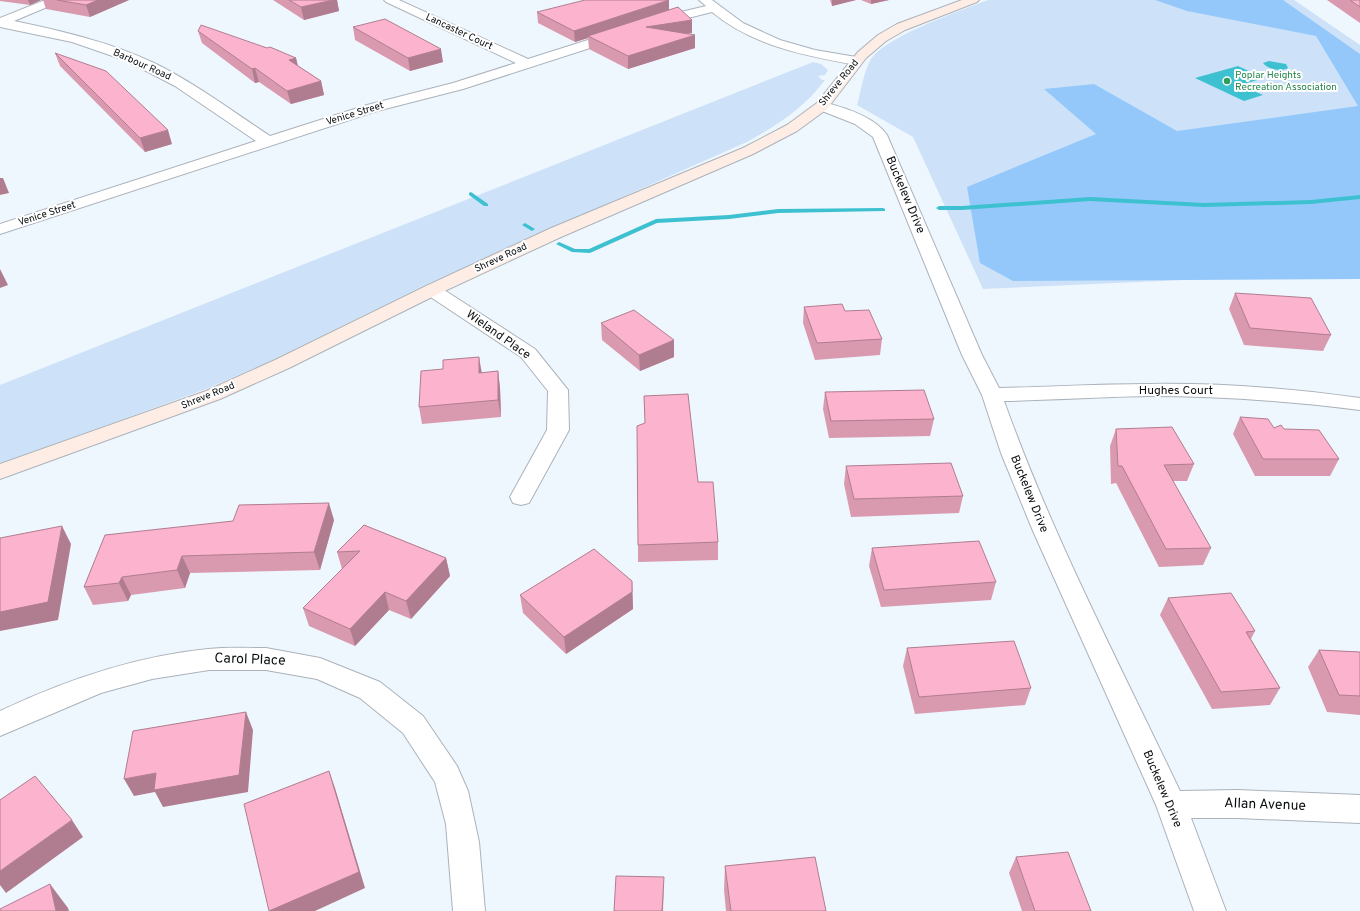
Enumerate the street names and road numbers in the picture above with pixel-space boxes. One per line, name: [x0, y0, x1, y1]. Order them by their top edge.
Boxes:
street label: Lancaster Court: [423, 11, 495, 53]
street label: Barbour Road: [111, 46, 173, 84]
street label: Shreve Road: [816, 57, 862, 109]
street label: Venice Street: [325, 99, 386, 129]
street label: Buckelew Drive: [882, 154, 928, 236]
street label: Venice Street: [17, 199, 78, 229]
street label: Shreve Road: [473, 240, 529, 276]
street label: Wieland Place: [463, 307, 533, 363]
street label: Shreve Road: [179, 379, 237, 413]
street label: Hughes Court: [1139, 383, 1213, 399]
street label: Buckelew Drive: [1006, 453, 1052, 535]
street label: Carol Place: [214, 650, 286, 670]
street label: Buckelew Drive: [1139, 748, 1185, 830]
street label: Allan Avenue: [1224, 795, 1306, 815]

